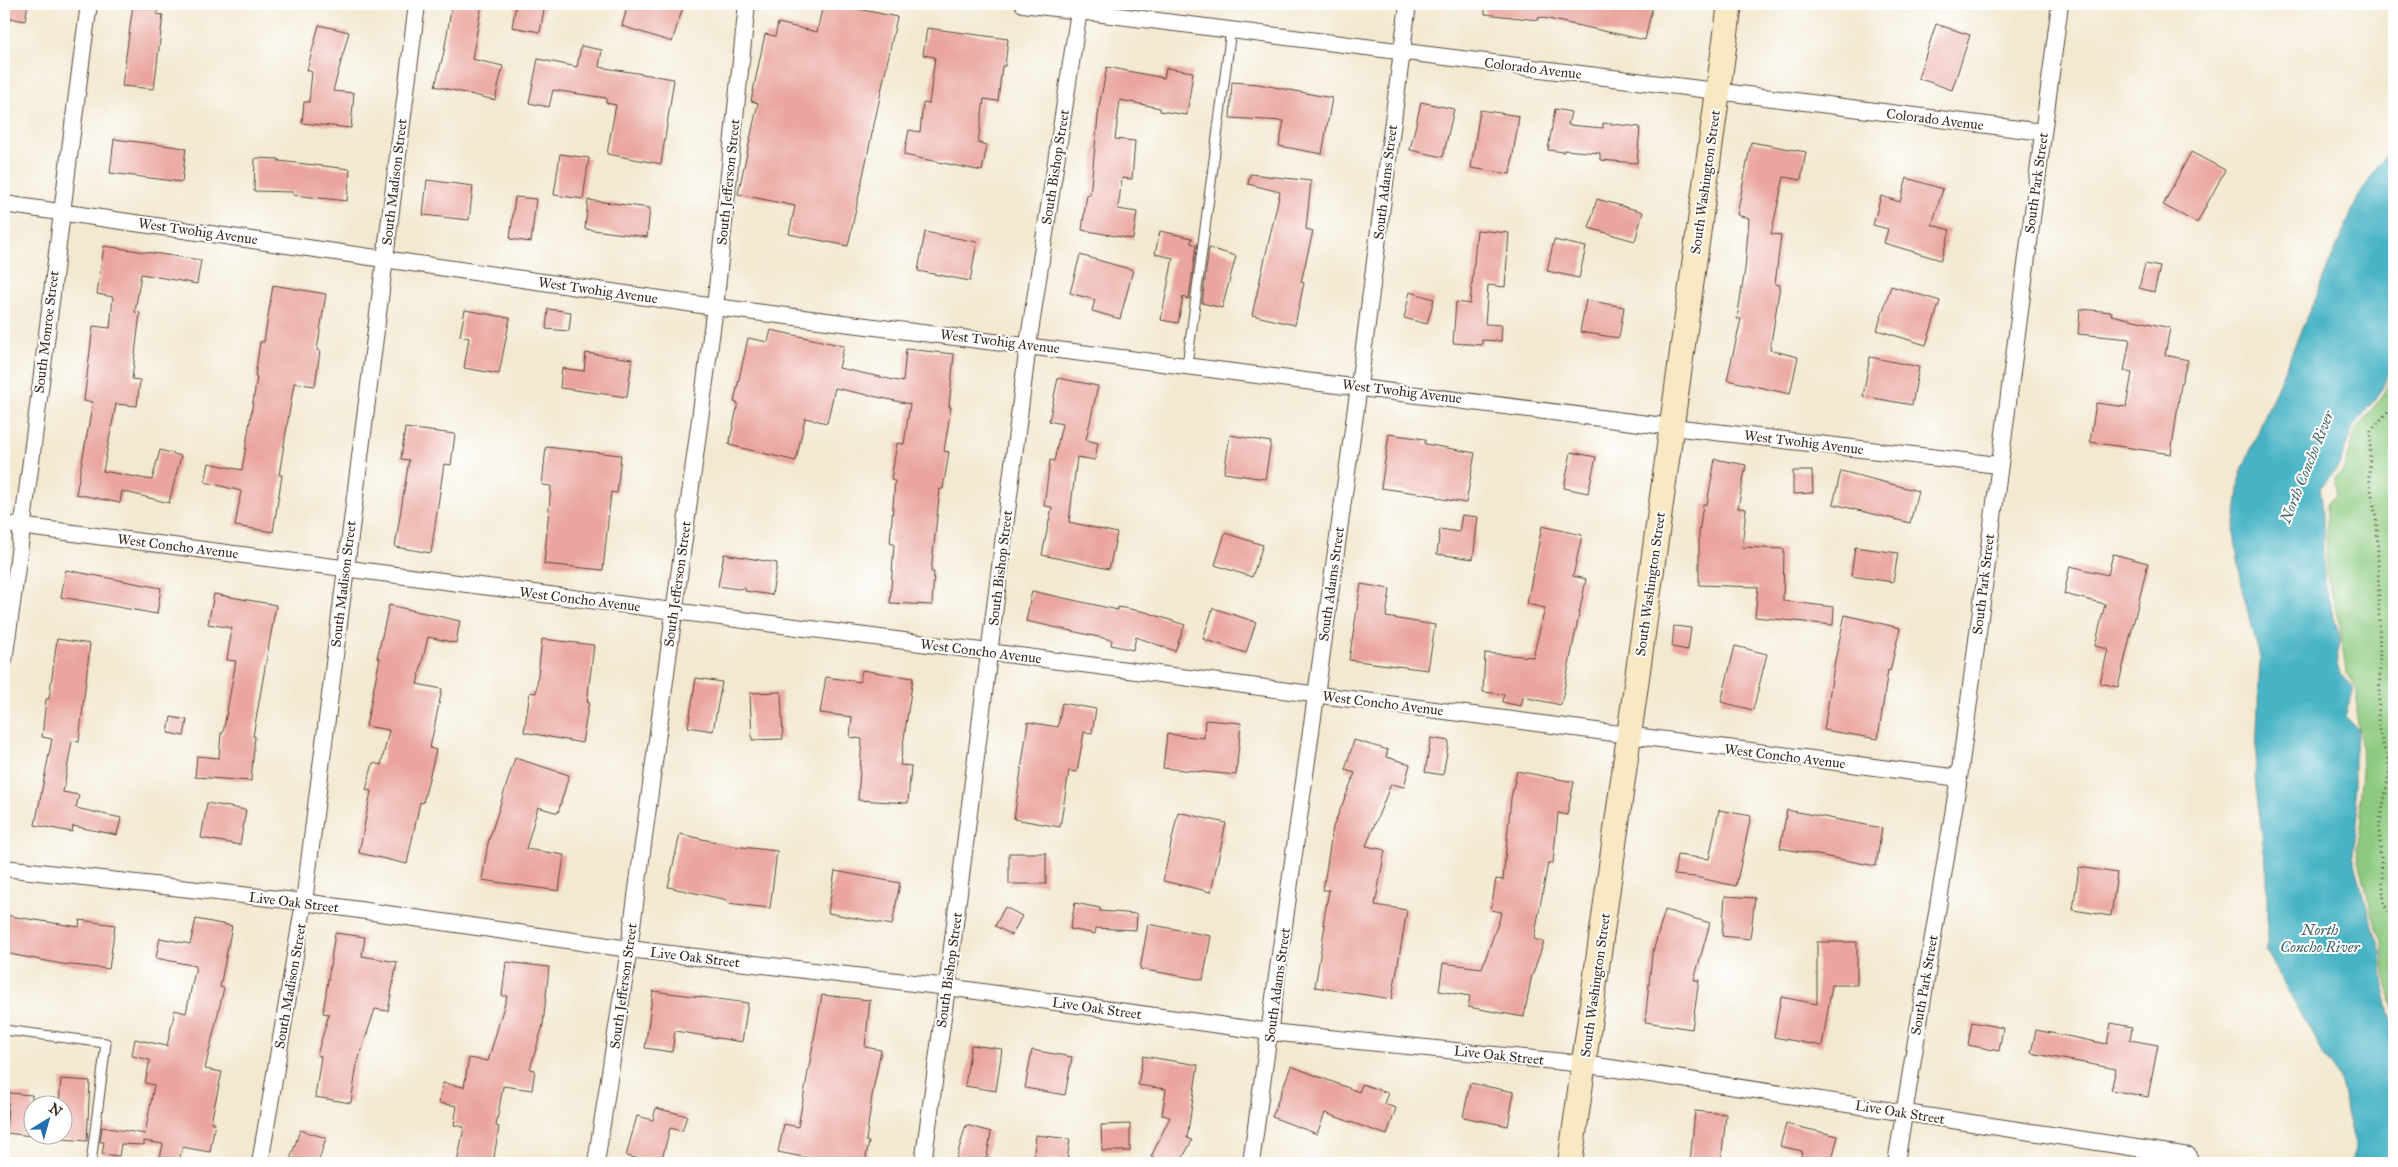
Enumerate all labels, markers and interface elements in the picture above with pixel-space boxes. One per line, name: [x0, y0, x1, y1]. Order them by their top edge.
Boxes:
street label: Colorado Avenue: [1483, 54, 1583, 83]
street label: Colorado Avenue: [1885, 105, 1985, 134]
street label: South Bishop Street: [1038, 108, 1073, 226]
street label: South Washington Street: [1687, 109, 1724, 255]
street label: South Madison Street: [378, 118, 411, 246]
street label: South Jefferson Street: [713, 118, 745, 246]
street label: South Adams Street: [1370, 124, 1401, 240]
street label: South Park Street: [2021, 132, 2052, 235]
street label: West Twohig Avenue: [137, 215, 259, 248]
street label: South Monroe Street: [31, 270, 62, 394]
street label: West Twohig Avenue: [537, 274, 659, 307]
street label: West Twohig Avenue: [939, 326, 1061, 357]
street label: West Twohig Avenue: [1341, 376, 1463, 407]
water label: North Concho River: [2276, 408, 2338, 527]
street label: West Twohig Avenue: [1743, 427, 1865, 458]
street label: South Bishop Street: [985, 509, 1016, 627]
street label: South Washington Street: [1632, 511, 1669, 657]
street label: South Madison Street: [327, 520, 360, 648]
street label: South Jefferson Street: [660, 520, 696, 648]
street label: South Adams Street: [1315, 526, 1348, 642]
street label: West Concho Avenue: [116, 531, 240, 562]
street label: South Park Street: [1969, 533, 1998, 635]
street label: West Concho Avenue: [518, 584, 642, 615]
street label: West Concho Avenue: [919, 636, 1043, 667]
street label: West Concho Avenue: [1321, 688, 1445, 719]
street label: West Concho Avenue: [1723, 741, 1847, 772]
street label: Live Oak Street: [248, 889, 340, 916]
street label: South Bishop Street: [933, 911, 966, 1029]
street label: South Washington Street: [1577, 912, 1614, 1058]
water label: North Concho River: [2280, 921, 2360, 956]
street label: South Madison Street: [271, 922, 310, 1050]
street label: South Jefferson Street: [606, 922, 642, 1050]
street label: South Adams Street: [1261, 927, 1294, 1043]
street label: South Park Street: [1907, 934, 1942, 1037]
street label: Live Oak Street: [649, 944, 741, 971]
street label: Live Oak Street: [1051, 994, 1143, 1023]
street label: Live Oak Street: [1453, 1042, 1545, 1069]
north arrow: [22, 1094, 72, 1144]
street label: Live Oak Street: [1854, 1097, 1946, 1128]
text: N: [46, 1100, 65, 1120]

